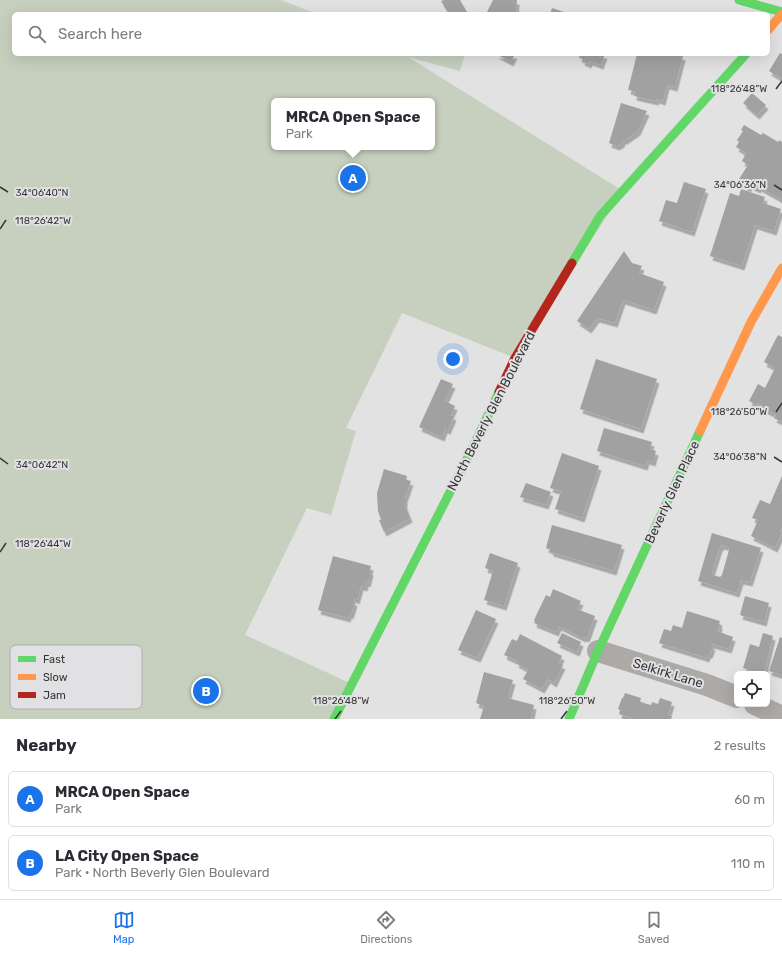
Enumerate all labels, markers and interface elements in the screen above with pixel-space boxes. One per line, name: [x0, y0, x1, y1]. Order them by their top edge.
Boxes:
search box: [12, 12, 770, 56]
icon: search: [26, 23, 48, 45]
text: Search here: [58, 25, 142, 43]
text: 118°26'48"W: [711, 83, 767, 95]
popup: [271, 98, 435, 150]
text: MRCA Open Space: [286, 108, 420, 126]
text: Park: [286, 126, 313, 141]
pin: A: [340, 163, 366, 193]
text: 34°06'36"N: [714, 179, 766, 191]
text: 34°06'40"N: [15, 187, 69, 199]
text: 118°26'42"W: [15, 215, 71, 227]
street label: North Beverly Glen Boulevard: [444, 329, 538, 493]
your location: [443, 349, 463, 369]
text: 118°26'50"W: [711, 406, 767, 418]
street label: Beverly Glen Place: [642, 438, 702, 546]
text: 34°06'38"N: [713, 451, 767, 463]
text: 34°06'42"N: [16, 459, 68, 471]
text: 118°26'44"W: [15, 538, 71, 550]
legend: [10, 645, 142, 709]
text: Fast: [43, 653, 66, 666]
street label: Selkirk Lane: [631, 655, 705, 691]
text: Slow: [43, 671, 68, 684]
map controls: [734, 671, 770, 707]
button: locate: [734, 671, 770, 707]
pin: B: [193, 676, 219, 706]
text: Jam: [43, 689, 66, 702]
text: 118°26'48"W: [313, 695, 369, 707]
text: 118°26'50"W: [539, 695, 595, 707]
text: Nearby: [16, 735, 77, 755]
text: 2 results: [714, 738, 766, 753]
text: MRCA Open Space: [55, 783, 190, 801]
text: A: [25, 792, 35, 807]
text: 60 m: [734, 792, 765, 807]
text: Park: [55, 801, 82, 816]
text: LA City Open Space: [55, 847, 199, 865]
text: B: [25, 856, 35, 871]
text: 110 m: [731, 856, 765, 871]
text: Park · North Beverly Glen Boulevard: [55, 865, 269, 880]
tab: Map: [113, 909, 135, 946]
tab: Directions: [360, 909, 412, 946]
tab: Saved: [638, 909, 669, 946]

